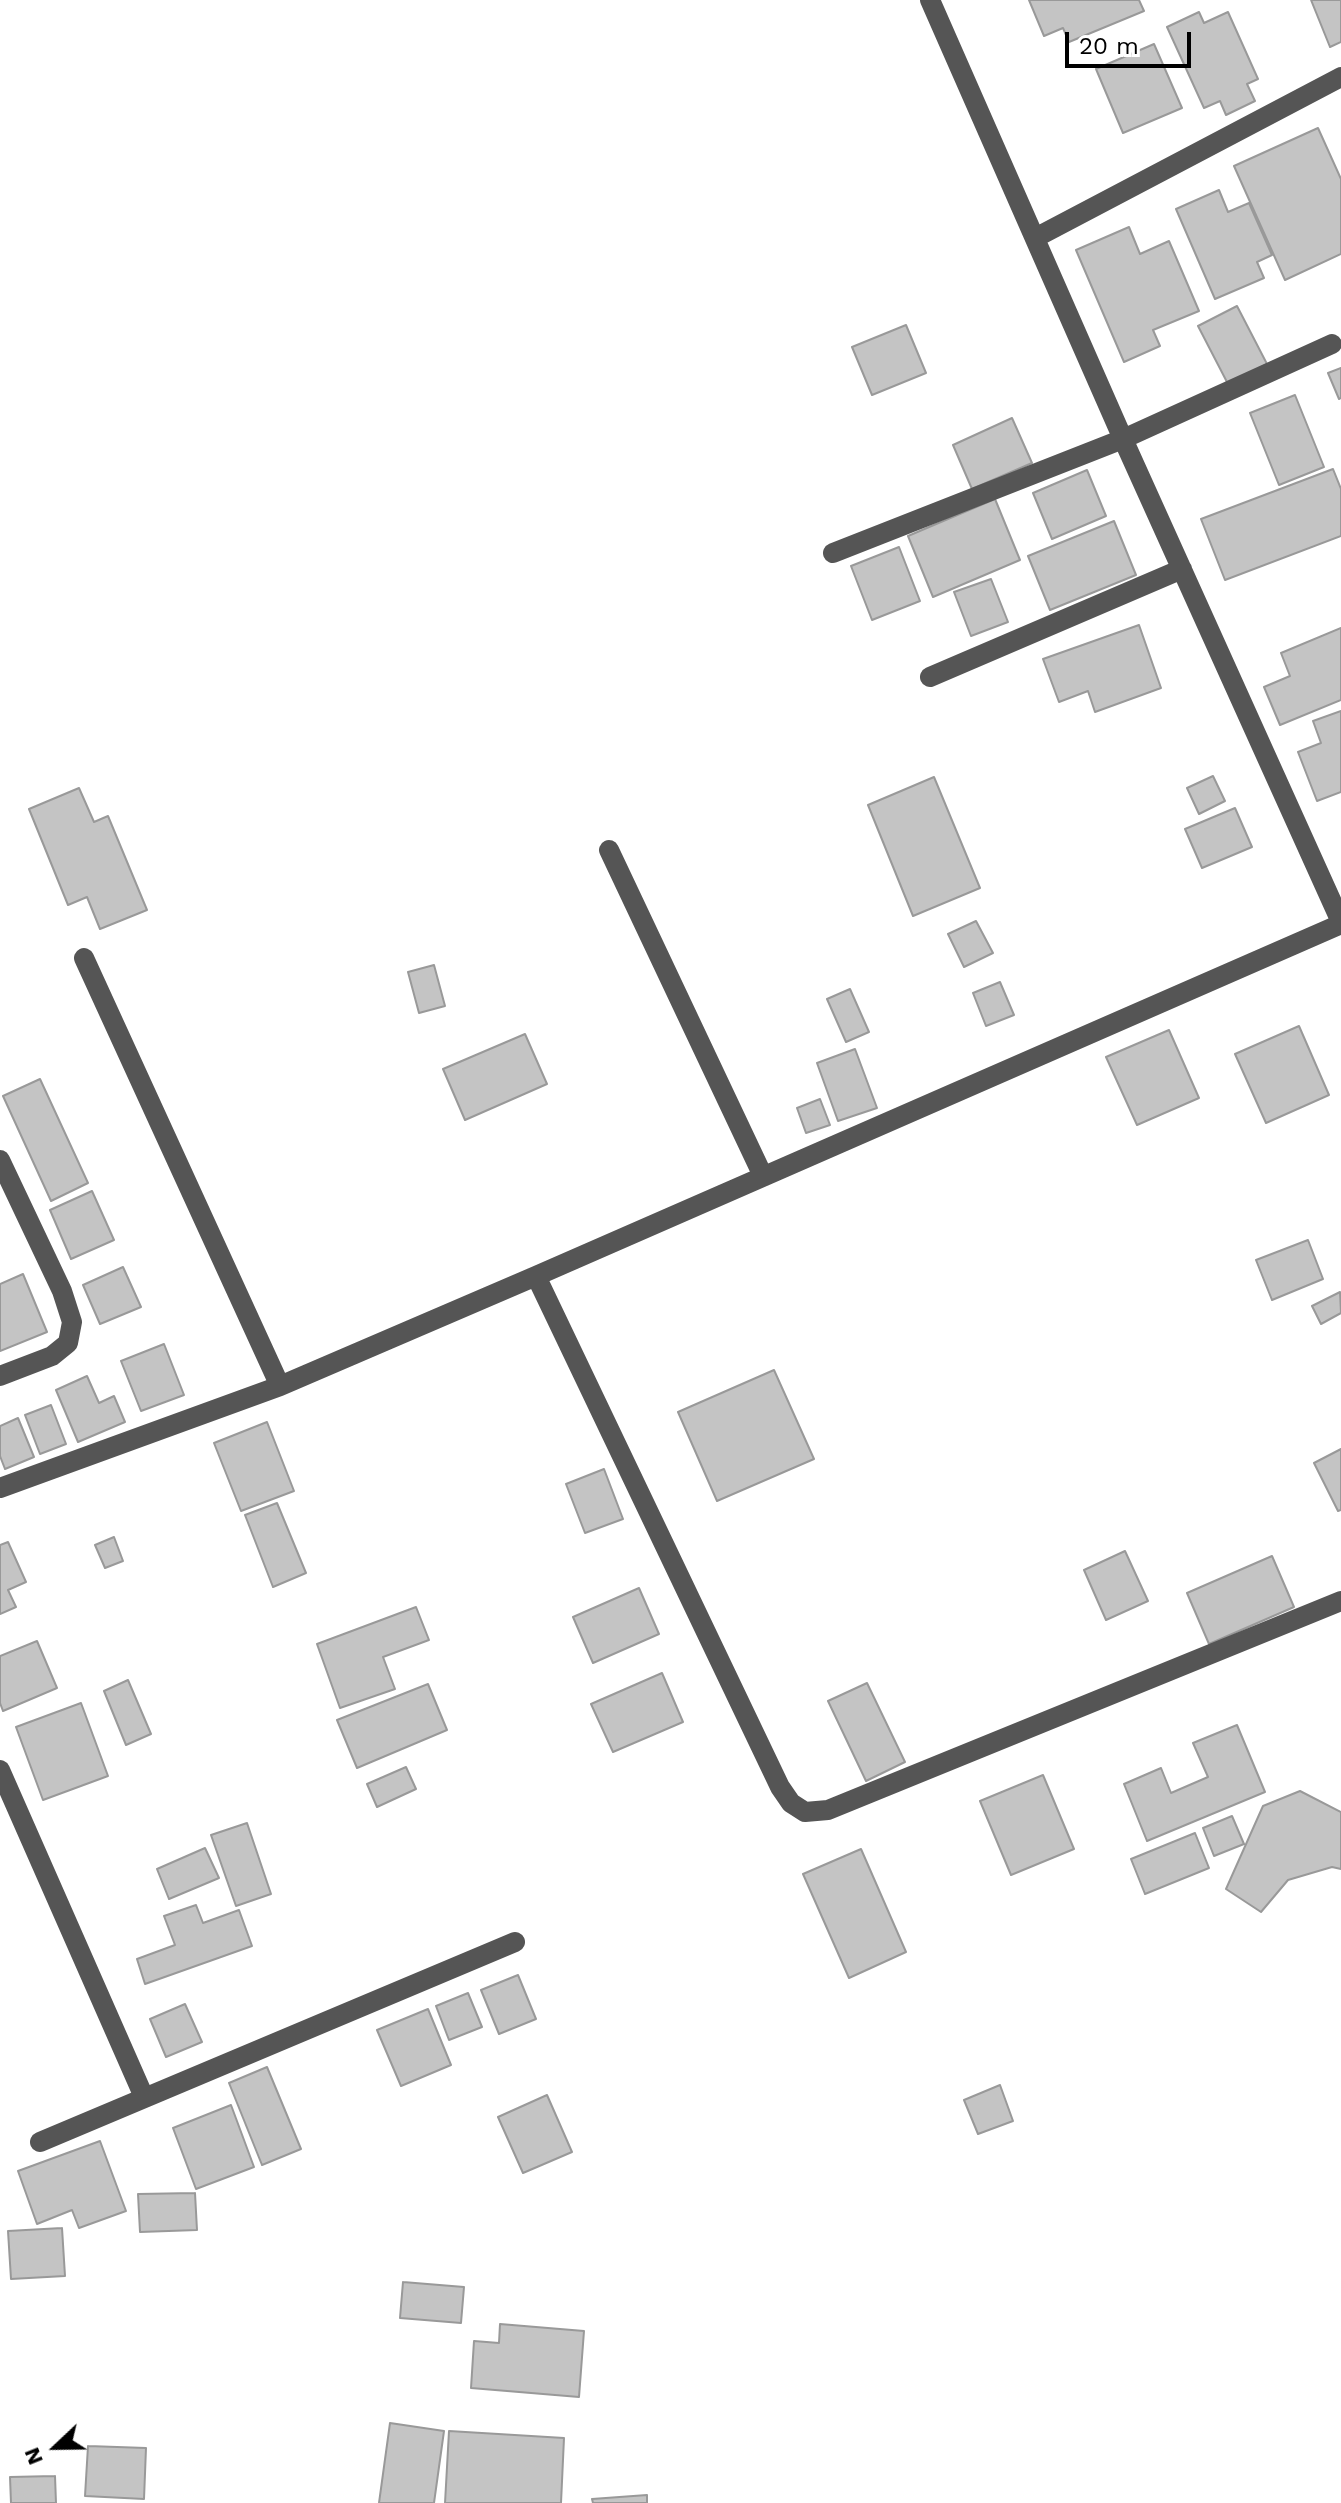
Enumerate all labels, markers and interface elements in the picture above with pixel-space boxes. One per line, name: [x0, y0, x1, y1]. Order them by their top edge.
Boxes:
scale bar: [1069, 16, 1195, 66]
text: 20 m: [1079, 32, 1139, 60]
north arrow: [16, 2407, 96, 2487]
text: N: [19, 2444, 48, 2468]

